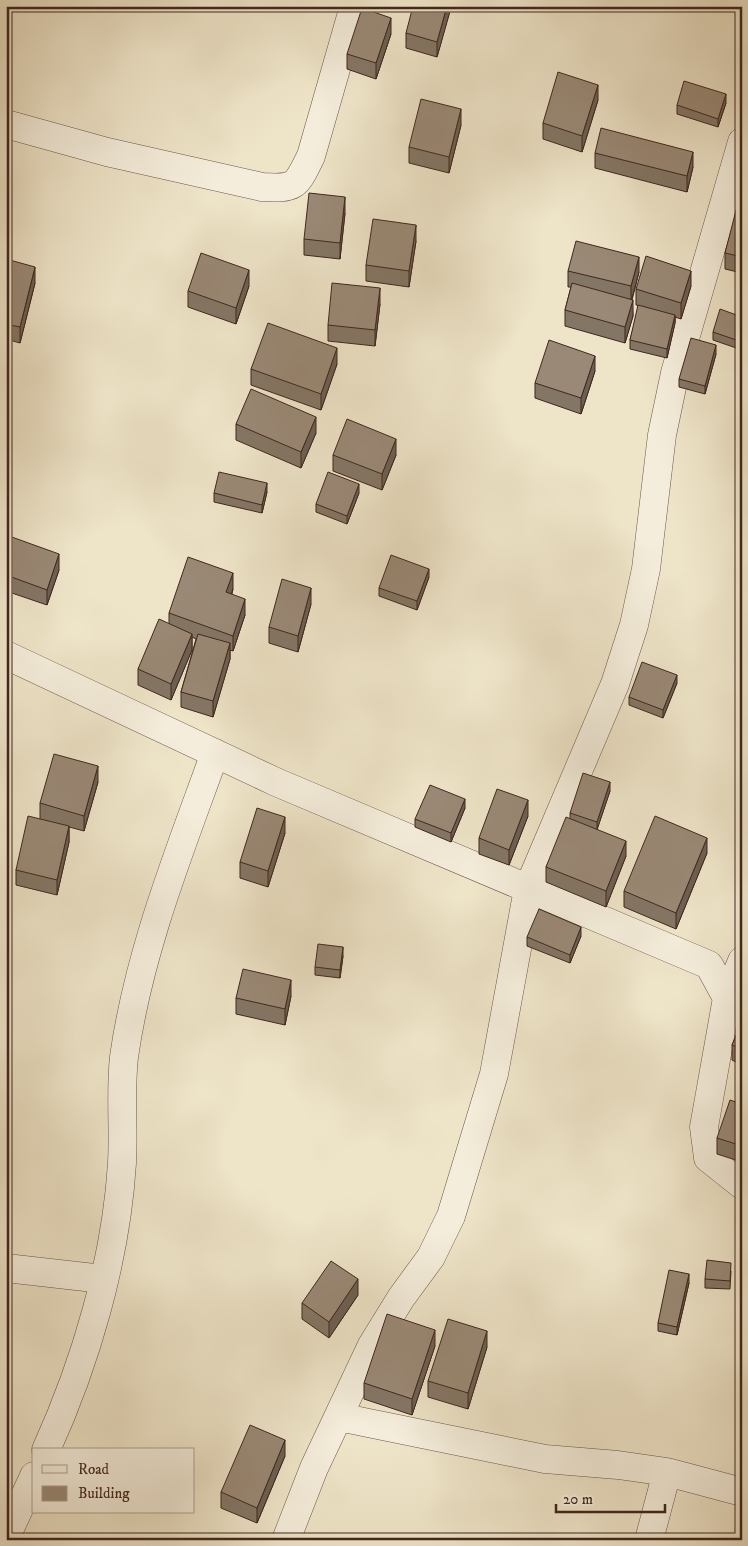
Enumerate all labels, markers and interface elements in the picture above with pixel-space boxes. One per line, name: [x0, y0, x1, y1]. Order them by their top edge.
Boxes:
legend: [32, 1448, 195, 1514]
text: Road: [78, 1460, 110, 1479]
scale bar: [556, 1481, 664, 1513]
text: Building: [78, 1484, 130, 1503]
text: 20 m: [563, 1490, 593, 1509]

